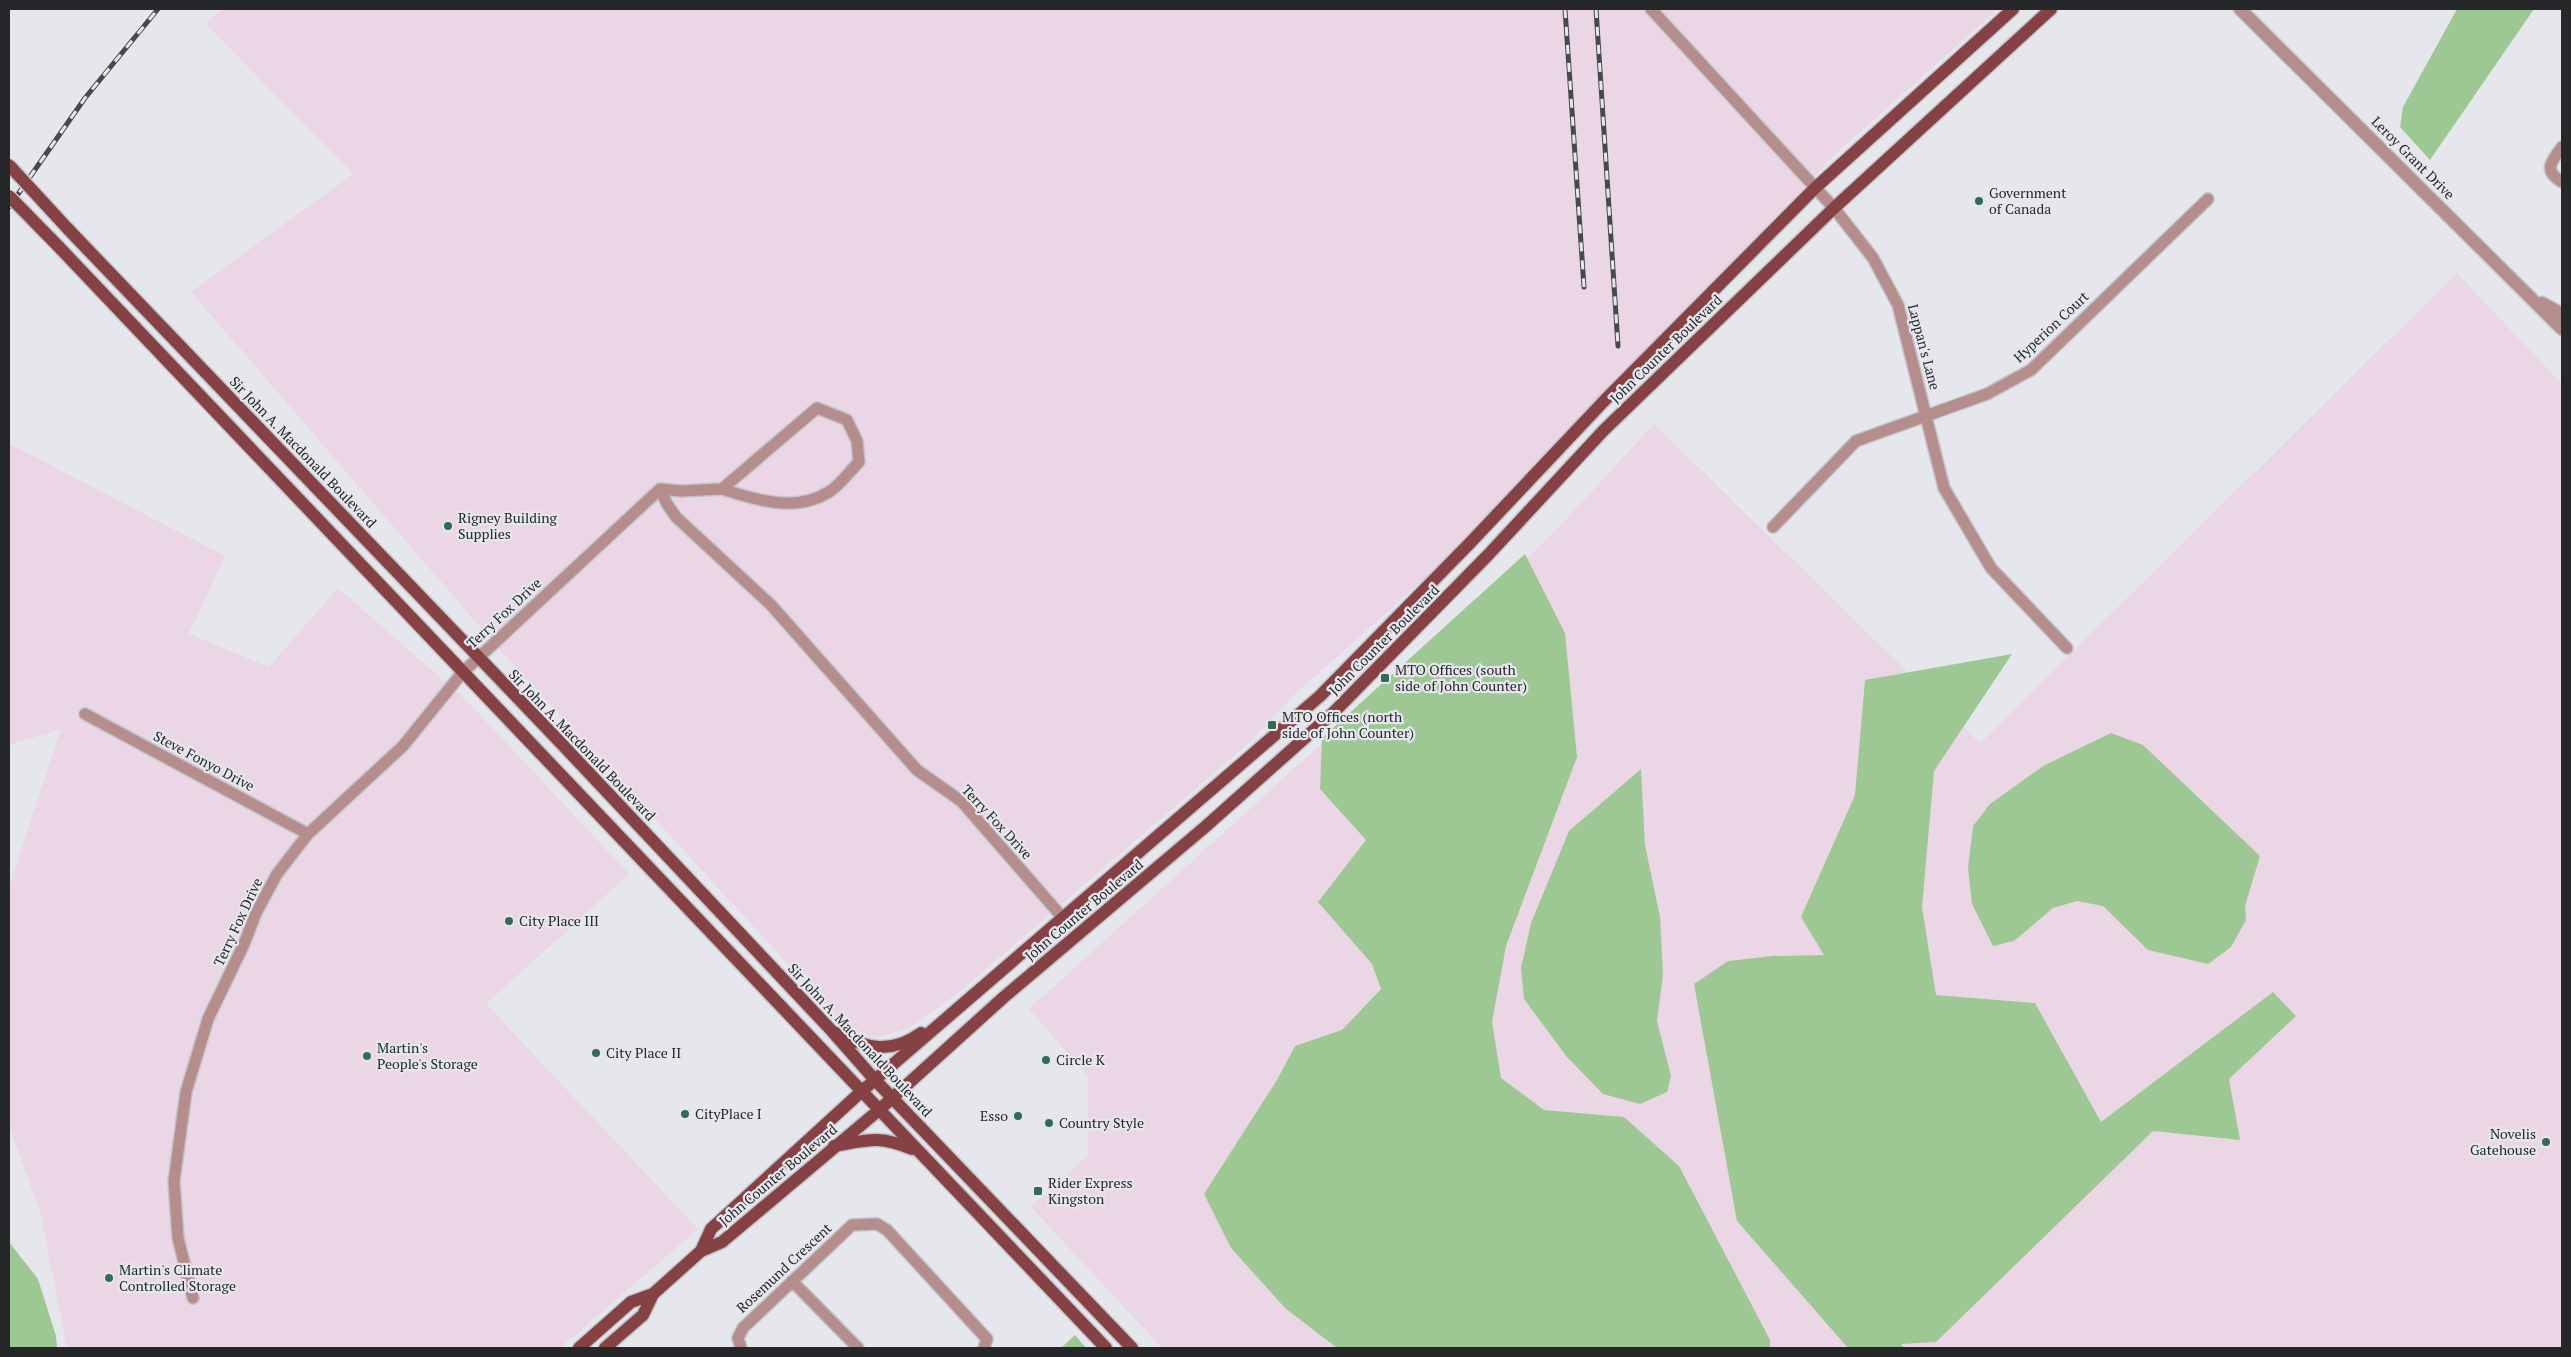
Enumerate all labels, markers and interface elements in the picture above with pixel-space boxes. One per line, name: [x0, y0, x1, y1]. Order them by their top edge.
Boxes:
street label: Leroy Grant Drive: [2368, 112, 2459, 203]
place label: Government of Canada: [1989, 183, 2067, 218]
marker: Government of Canada: [1973, 195, 1985, 207]
street label: Hyperion Court: [2009, 286, 2093, 366]
street label: John Counter Boulevard: [1605, 290, 1726, 407]
street label: Lappan's Lane: [1904, 302, 1945, 392]
street label: Sir John A. Macdonald Boulevard: [226, 372, 381, 532]
place label: Rigney Building Supplies: [458, 508, 557, 543]
marker: Rigney Building Supplies: [442, 520, 454, 532]
street label: Terry Fox Drive: [462, 573, 545, 652]
street label: John Counter Boulevard: [1324, 580, 1443, 699]
place label: MTO Offices (south side of John Counter): [1395, 660, 1527, 695]
street label: Sir John A. Macdonald Boulevard: [505, 665, 660, 825]
marker: MTO Offices (south side of John Counter): [1379, 672, 1391, 684]
place label: MTO Offices (north side of John Counter): [1282, 707, 1414, 742]
marker: MTO Offices (north side of John Counter): [1266, 719, 1278, 731]
street label: Steve Fonyo Drive: [150, 726, 258, 795]
street label: Terry Fox Drive: [958, 780, 1037, 863]
street label: John Counter Boulevard: [1021, 854, 1147, 965]
street label: Terry Fox Drive: [209, 874, 266, 969]
place label: City Place III: [519, 911, 599, 930]
marker: City Place III: [503, 915, 515, 927]
street label: Sir John A. Macdonald Boulevard: [784, 959, 937, 1121]
place label: Martin's People's Storage: [377, 1038, 478, 1073]
place label: City Place II: [606, 1043, 681, 1062]
marker: City Place II: [590, 1047, 602, 1059]
marker: Martin's People's Storage: [361, 1050, 373, 1062]
place label: Circle K: [1056, 1050, 1106, 1069]
marker: Circle K: [1040, 1054, 1052, 1066]
place label: CityPlace I: [695, 1104, 762, 1123]
place label: Esso: [980, 1106, 1008, 1125]
marker: CityPlace I: [679, 1108, 691, 1120]
marker: Esso: [1012, 1110, 1024, 1122]
place label: Country Style: [1059, 1113, 1144, 1132]
marker: Country Style: [1043, 1117, 1055, 1129]
street label: John Counter Boulevard: [715, 1119, 841, 1230]
place label: Novelis Gatehouse: [2470, 1124, 2536, 1159]
marker: Novelis Gatehouse: [2540, 1136, 2552, 1148]
place label: Rider Express Kingston: [1048, 1173, 1133, 1208]
marker: Rider Express Kingston: [1032, 1185, 1044, 1197]
street label: Rosemund Crescent: [732, 1218, 836, 1317]
place label: Martin's Climate Controlled Storage: [119, 1260, 236, 1295]
marker: Martin's Climate Controlled Storage: [103, 1272, 115, 1284]

